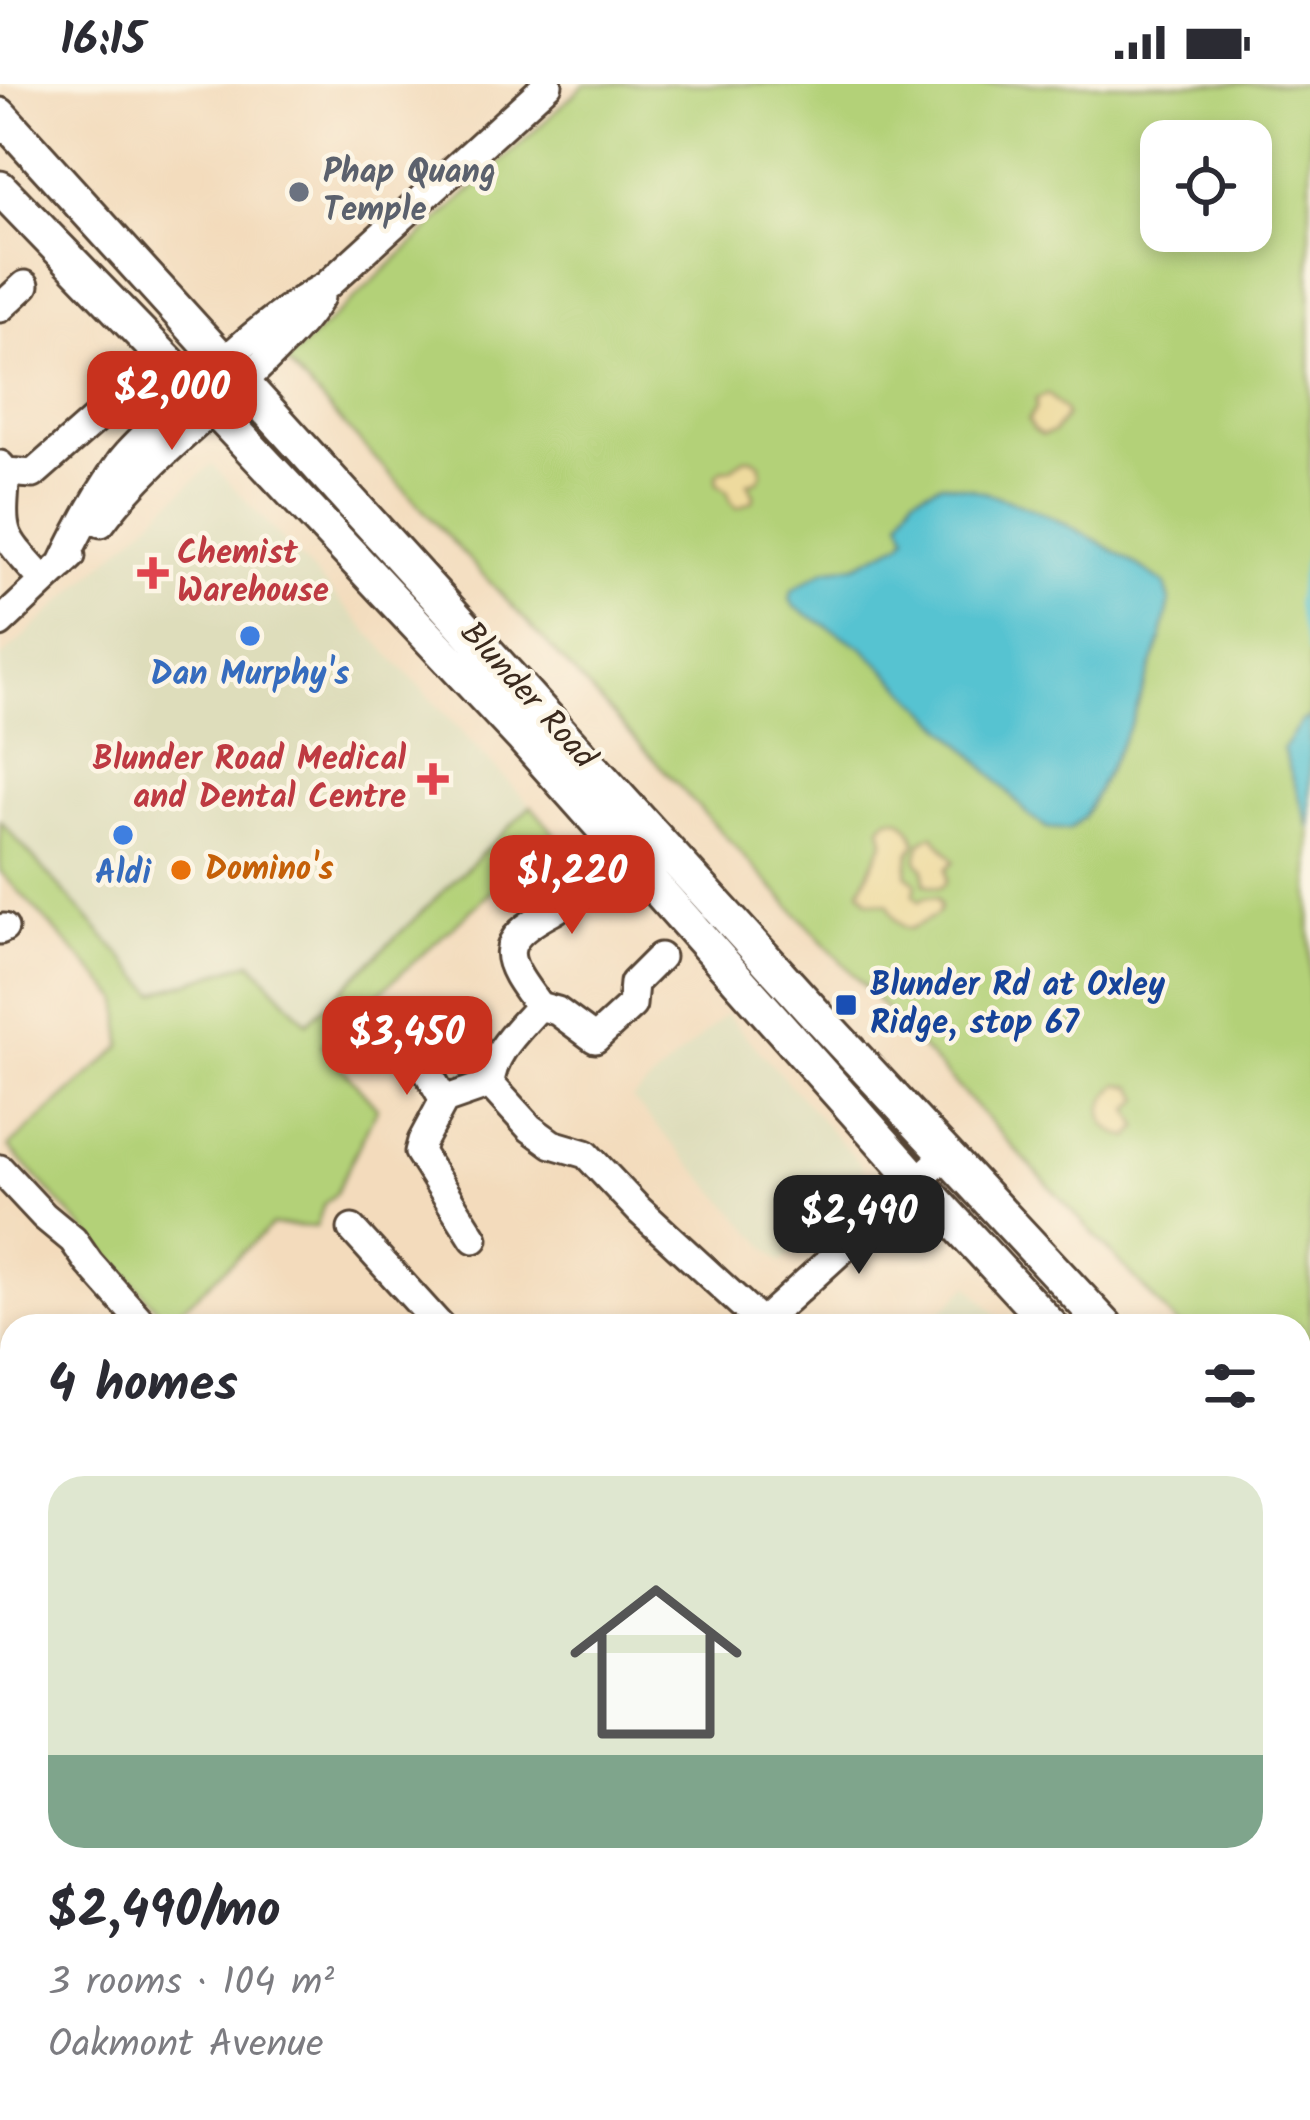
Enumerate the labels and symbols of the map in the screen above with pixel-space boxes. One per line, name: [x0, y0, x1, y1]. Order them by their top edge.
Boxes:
place label: Phap Quang Temple: [323, 147, 496, 238]
marker: Phap Quang Temple: [286, 179, 312, 205]
pin: $2,000: [74, 351, 270, 453]
place label: Chemist Warehouse: [177, 528, 329, 619]
marker: Chemist Warehouse: [140, 560, 166, 586]
street label: Blunder Road: [446, 610, 609, 783]
marker: Dan Murphy's: [237, 623, 263, 649]
place label: Dan Murphy's: [151, 649, 350, 702]
place label: Blunder Road Medical and Dental Centre: [92, 734, 406, 825]
marker: Blunder Road Medical and Dental Centre: [417, 763, 449, 795]
marker: Aldi: [110, 822, 136, 848]
pin: $1,220: [474, 835, 670, 937]
place label: Domino's: [205, 844, 334, 897]
place label: Aldi: [95, 848, 152, 901]
marker: Domino's: [168, 857, 194, 883]
place label: Blunder Rd at Oxley Ridge, stop 67: [870, 960, 1165, 1051]
marker: Blunder Rd at Oxley Ridge, stop 67: [833, 992, 859, 1018]
pin: $3,450: [309, 996, 505, 1098]
pin: $2,490: [761, 1175, 957, 1277]

